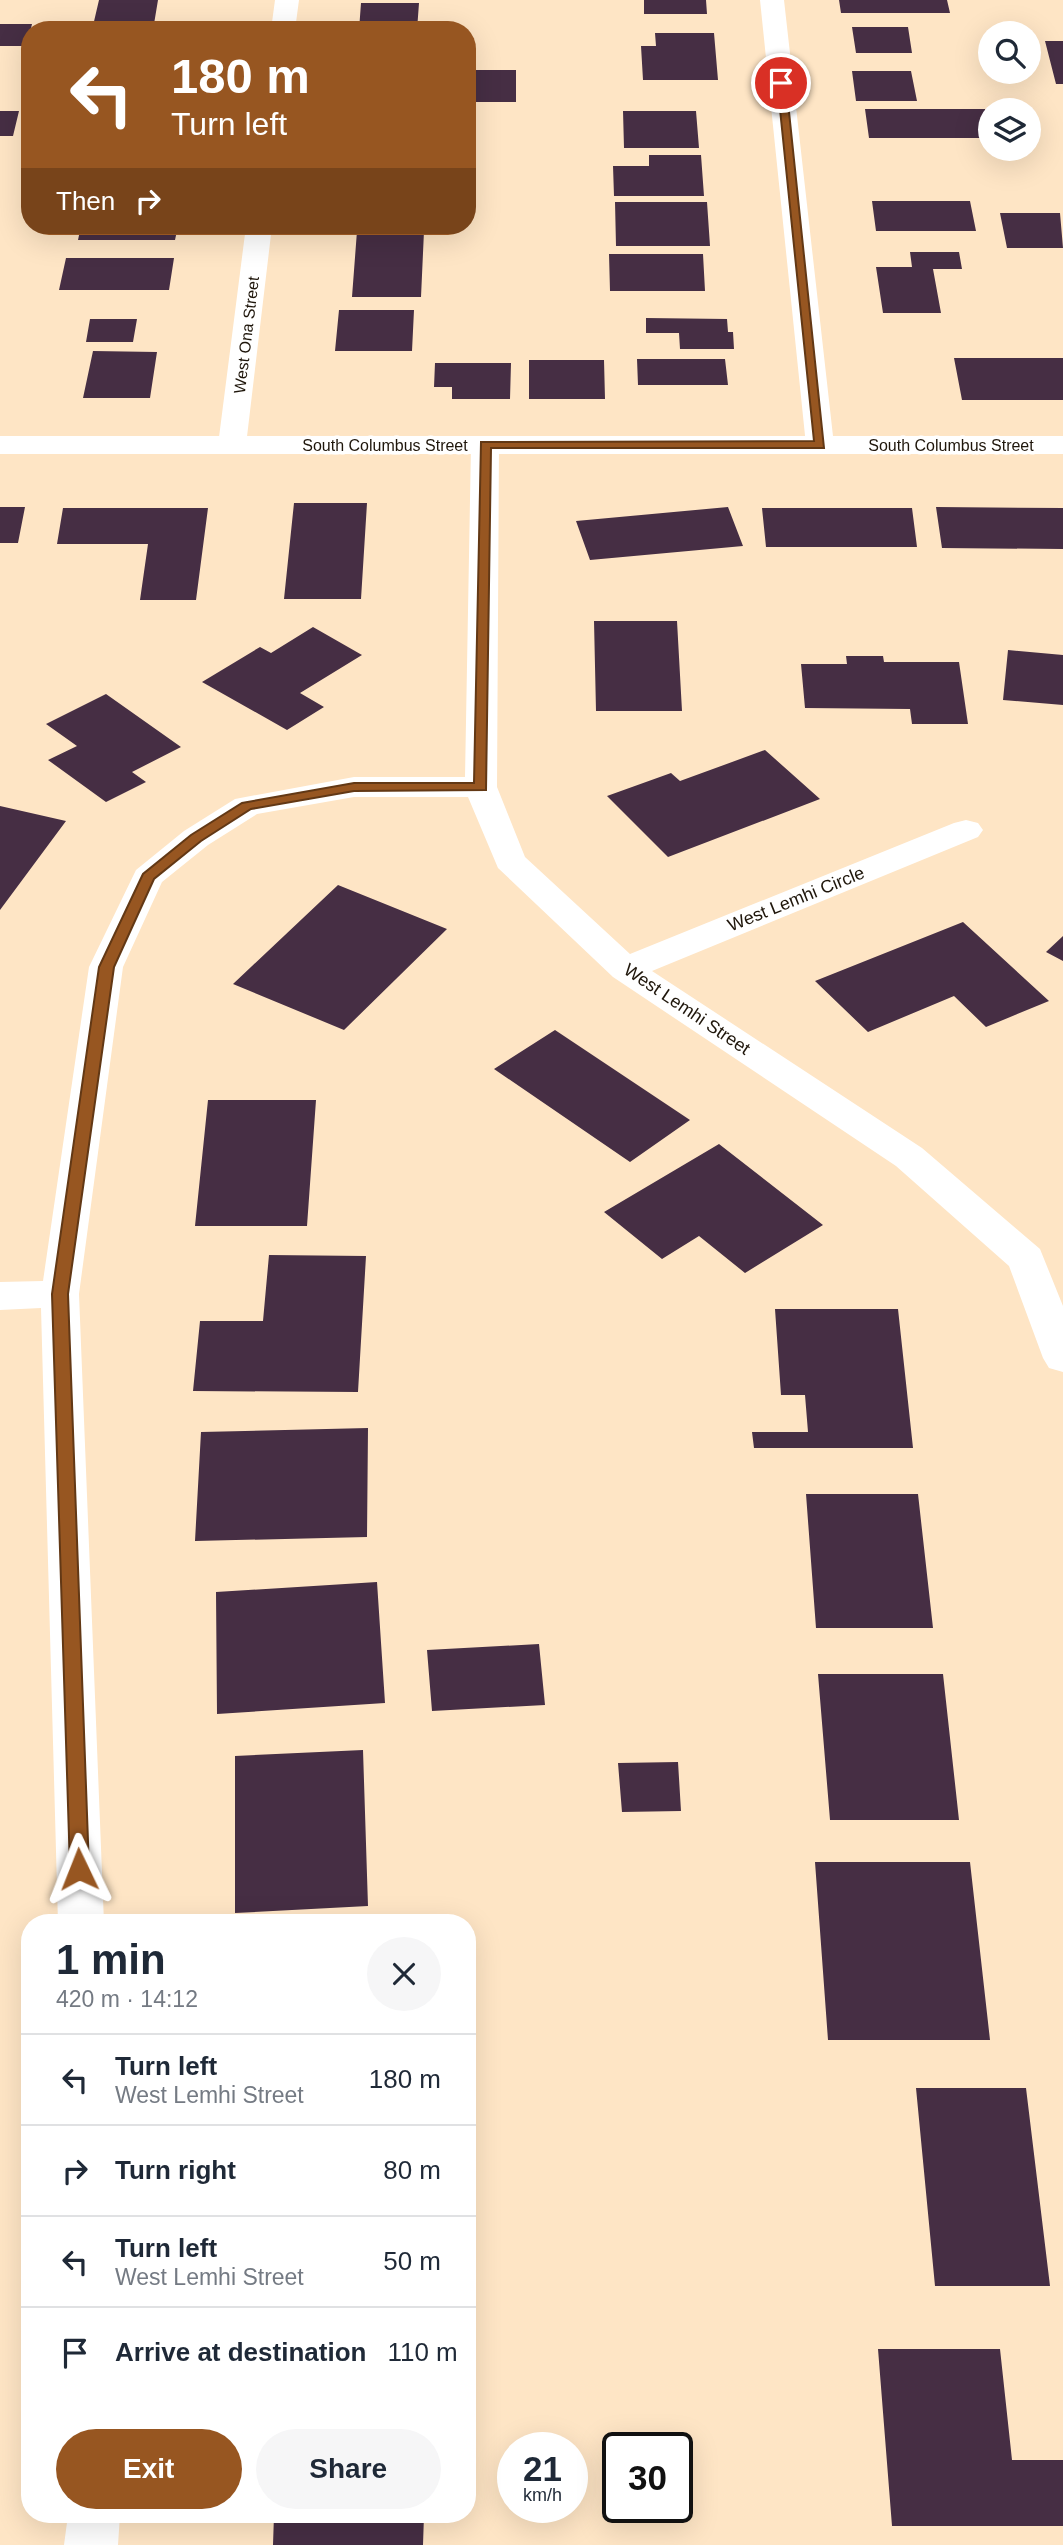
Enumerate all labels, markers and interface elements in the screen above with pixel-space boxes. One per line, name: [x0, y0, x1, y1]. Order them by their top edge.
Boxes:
map controls: [978, 21, 1041, 161]
button: search: [978, 21, 1041, 84]
icon: left: [56, 49, 147, 140]
text: 180 m: [171, 49, 310, 103]
pin: [751, 53, 811, 113]
icon: arrive: [762, 64, 800, 102]
button: layers: [978, 98, 1041, 161]
text: Turn left: [171, 106, 287, 142]
icon: right: [129, 182, 167, 220]
text: Then: [56, 186, 115, 216]
street label: West Ona Street: [231, 275, 262, 395]
street label: South Columbus Street: [302, 437, 468, 454]
street label: South Columbus Street: [868, 437, 1034, 454]
street label: West Lemhi Circle: [725, 862, 867, 936]
street label: West Lemhi Street: [620, 959, 754, 1059]
position arrow: [42, 1832, 116, 1906]
text: 1 min: [56, 1936, 166, 1983]
button: close: [367, 1937, 441, 2011]
text: 420 m · 14:12: [56, 1986, 198, 2012]
text: Turn left: [115, 2051, 217, 2081]
icon: left: [56, 2061, 94, 2099]
text: 180 m: [369, 2064, 441, 2094]
text: West Lemhi Street: [115, 2082, 304, 2108]
icon: right: [56, 2152, 94, 2190]
text: Turn right: [115, 2155, 236, 2185]
text: 80 m: [383, 2155, 441, 2185]
text: Turn left: [115, 2233, 217, 2263]
icon: left: [56, 2243, 94, 2281]
text: 50 m: [383, 2246, 441, 2276]
text: West Lemhi Street: [115, 2264, 304, 2290]
icon: arrive: [56, 2334, 94, 2372]
text: Arrive at destination: [115, 2337, 366, 2367]
text: 110 m: [387, 2337, 458, 2367]
button: Exit: [56, 2429, 242, 2509]
button: Share: [256, 2429, 441, 2509]
speed limit sign: 30: [602, 2432, 693, 2523]
text: 21: [523, 2449, 562, 2488]
text: km/h: [523, 2485, 562, 2505]

